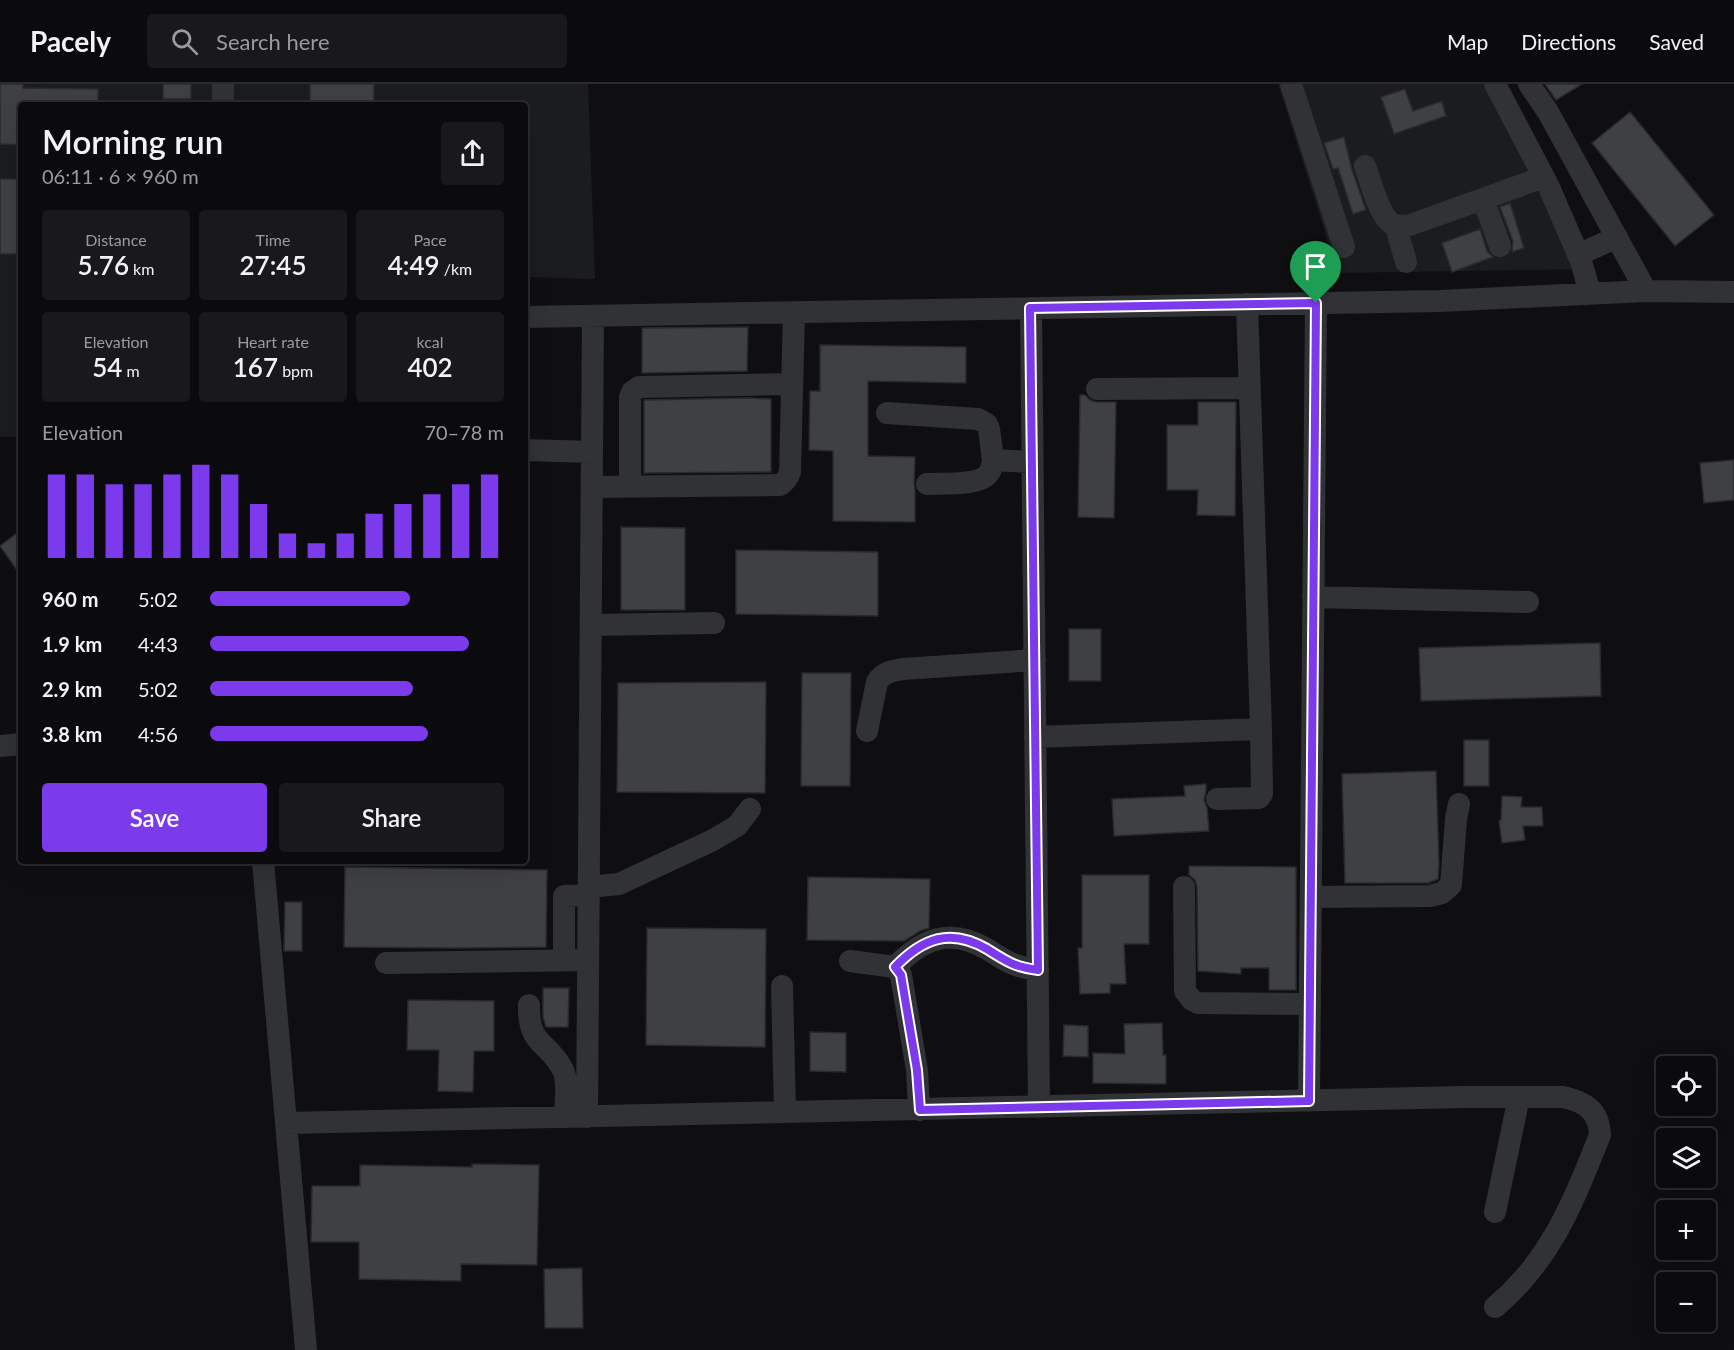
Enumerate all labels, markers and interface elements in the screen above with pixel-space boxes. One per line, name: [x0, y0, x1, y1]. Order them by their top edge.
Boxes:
search box: [147, 14, 567, 68]
text: Pacely: [30, 24, 111, 58]
icon: search: [168, 25, 201, 58]
text: Search here: [216, 28, 330, 55]
text: Map: [1447, 29, 1488, 54]
text: Directions: [1521, 29, 1616, 54]
text: Saved: [1649, 29, 1704, 54]
text: Morning run: [42, 121, 223, 161]
button: share: [441, 122, 504, 185]
text: 06:11 · 6 × 960 m: [42, 164, 199, 188]
text: Distance: [85, 230, 147, 249]
text: Time: [256, 230, 290, 249]
text: Pace: [413, 230, 447, 249]
pin: [1290, 241, 1341, 303]
text: 5.76: [78, 249, 129, 281]
text: 27:45: [240, 249, 306, 281]
text: 4:49: [388, 249, 440, 281]
icon: arrive: [1299, 250, 1332, 283]
text: km: [129, 259, 154, 278]
text: /km: [440, 259, 472, 278]
text: Elevation: [84, 332, 149, 351]
text: Heart rate: [237, 332, 309, 351]
text: kcal: [416, 332, 444, 351]
text: 54: [92, 351, 122, 383]
text: 167: [233, 351, 278, 383]
text: 402: [407, 351, 453, 383]
text: m: [122, 361, 140, 380]
text: bpm: [278, 361, 313, 380]
text: Elevation: [42, 420, 123, 444]
text: 70–78 m: [424, 420, 504, 444]
text: 960 m: [42, 587, 98, 611]
text: 5:02: [138, 587, 178, 611]
text: 1.9 km: [42, 632, 102, 656]
text: 4:43: [138, 632, 178, 656]
text: 2.9 km: [42, 677, 102, 701]
text: 5:02: [138, 677, 178, 701]
text: 3.8 km: [42, 722, 102, 746]
text: 4:56: [138, 722, 178, 746]
button: Save: [42, 783, 267, 852]
button: Share: [279, 783, 504, 852]
map controls: [1656, 1056, 1716, 1332]
button: locate: [1656, 1056, 1716, 1116]
button: layers: [1656, 1128, 1716, 1188]
button: +: [1656, 1200, 1716, 1260]
button: −: [1656, 1272, 1716, 1332]

